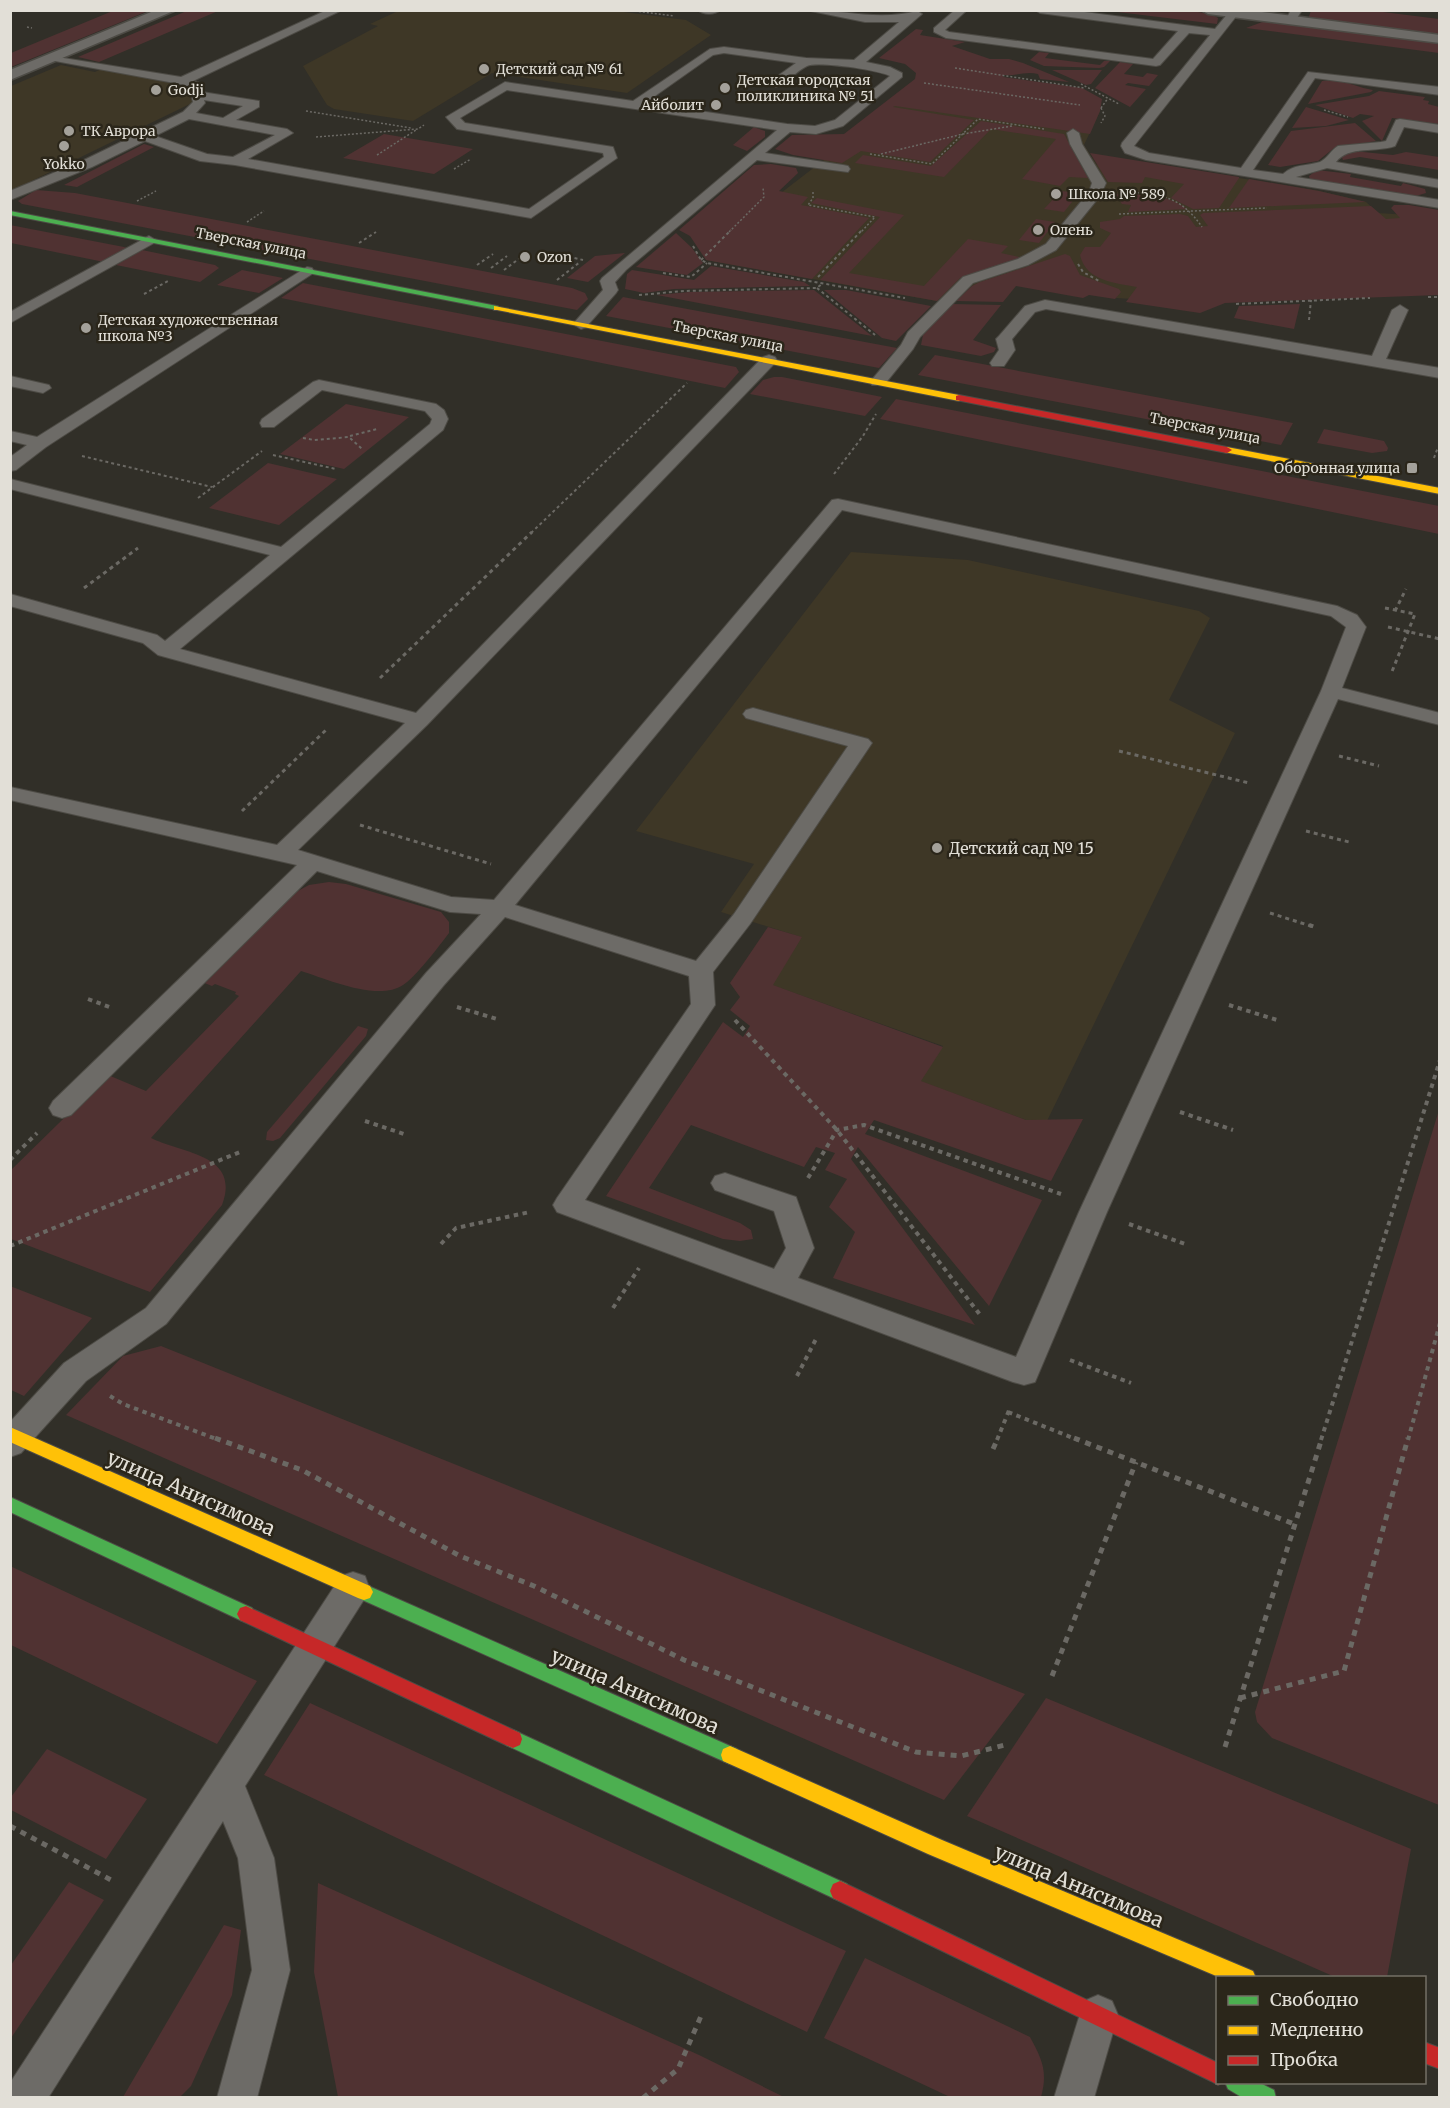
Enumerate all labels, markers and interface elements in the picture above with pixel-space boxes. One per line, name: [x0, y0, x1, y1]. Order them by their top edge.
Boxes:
place label: Детский сад № 61: [496, 60, 623, 78]
marker: Детский сад № 61: [477, 62, 491, 76]
place label: Детская городская поликлиника № 51: [737, 71, 874, 105]
place label: Godji: [168, 81, 204, 99]
marker: Детская городская поликлиника № 51: [718, 81, 732, 95]
marker: Godji: [149, 83, 163, 97]
place label: Айболит: [640, 96, 704, 114]
marker: Айболит: [709, 98, 723, 112]
place label: ТК Аврора: [81, 122, 156, 140]
marker: ТК Аврора: [62, 124, 76, 138]
marker: Yokko: [57, 139, 71, 153]
place label: Yokko: [42, 155, 85, 173]
place label: Школа № 589: [1068, 185, 1165, 203]
marker: Школа № 589: [1049, 187, 1063, 201]
place label: Олень: [1050, 221, 1093, 239]
street label: Тверская улица: [194, 223, 308, 263]
marker: Олень: [1031, 223, 1045, 237]
place label: Ozon: [537, 248, 572, 266]
marker: Ozon: [518, 250, 532, 264]
place label: Детская художественная школа №3: [98, 311, 278, 345]
street label: Тверская улица: [671, 316, 785, 356]
marker: Детская художественная школа №3: [79, 321, 93, 335]
street label: Тверская улица: [1148, 408, 1262, 448]
place label: Оборонная улица: [1274, 459, 1400, 477]
marker: Оборонная улица: [1405, 461, 1419, 475]
place label: Детский сад № 15: [949, 838, 1094, 858]
marker: Детский сад № 15: [930, 841, 944, 855]
street label: улица Анисимова: [103, 1444, 280, 1541]
street label: улица Анисимова: [547, 1642, 724, 1739]
street label: улица Анисимова: [991, 1839, 1168, 1933]
legend: [1216, 1976, 1426, 2084]
text: Свободно: [1270, 1988, 1358, 2011]
text: Медленно: [1270, 2018, 1363, 2041]
text: Пробка: [1270, 2048, 1338, 2071]

